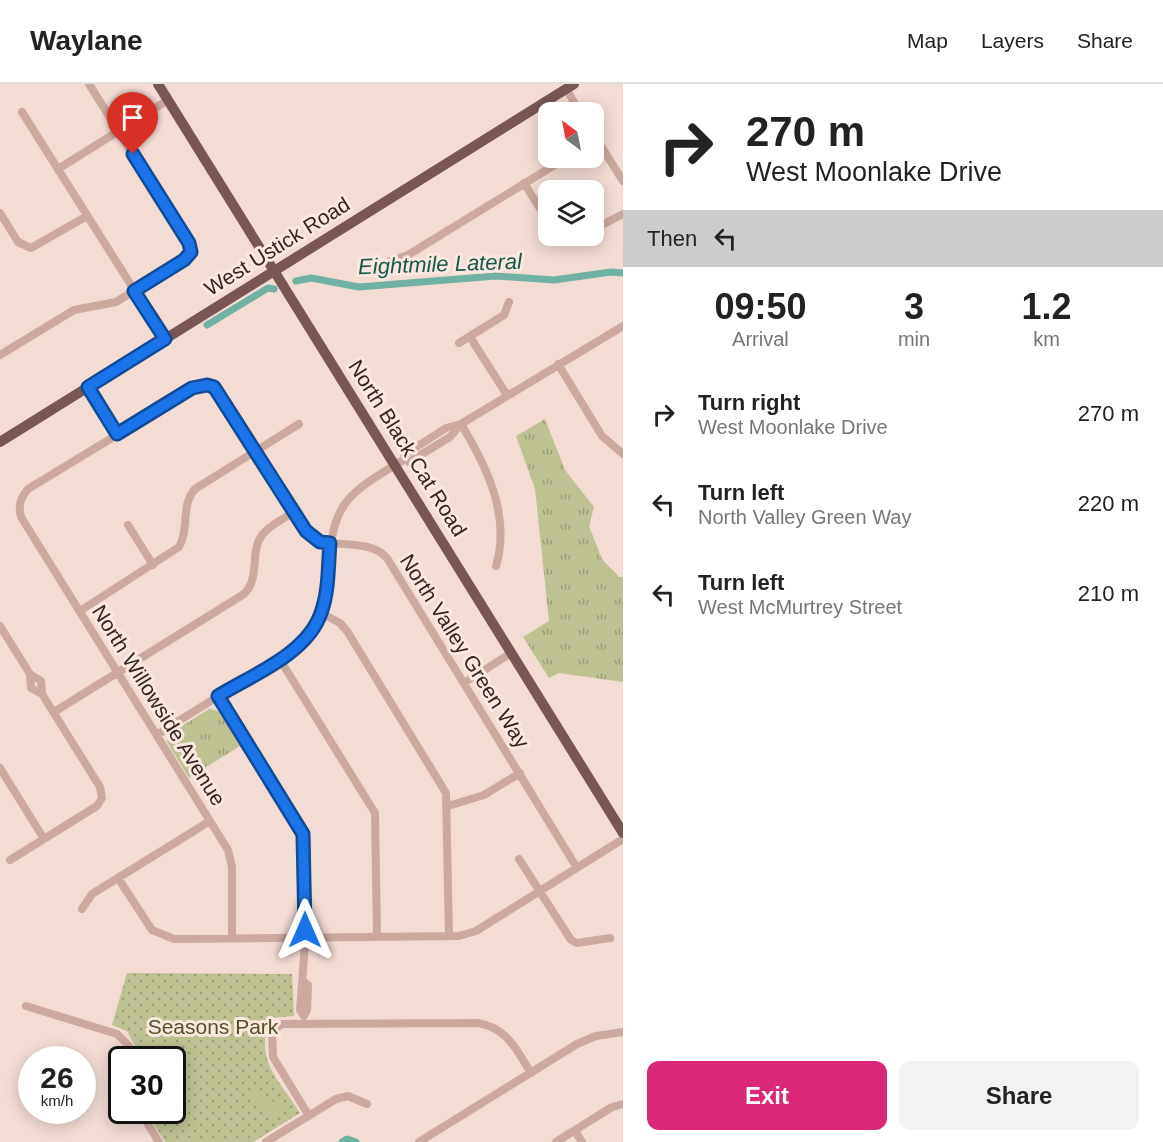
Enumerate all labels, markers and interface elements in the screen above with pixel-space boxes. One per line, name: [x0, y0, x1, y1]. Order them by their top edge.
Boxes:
text: Waylane: [30, 25, 143, 56]
text: Map: [907, 29, 948, 52]
text: Layers: [981, 29, 1044, 52]
text: Share: [1077, 29, 1133, 52]
pin: [107, 92, 158, 154]
icon: arrive: [116, 101, 149, 134]
north arrow: [538, 102, 604, 168]
map controls: [538, 102, 604, 246]
icon: right: [647, 108, 725, 186]
text: 270 m: [746, 108, 865, 155]
text: West Moonlake Drive: [746, 157, 1002, 187]
button: layers: [538, 180, 604, 246]
street label: West Ustick Road: [200, 192, 354, 300]
icon: left: [709, 222, 742, 255]
text: Then: [647, 226, 697, 251]
water label: Eightmile Lateral: [358, 249, 523, 279]
text: 09:50: [714, 286, 806, 327]
text: 3: [904, 286, 924, 327]
text: 1.2: [1022, 286, 1072, 327]
text: Arrival: [732, 328, 789, 350]
text: min: [898, 328, 930, 350]
text: km: [1033, 328, 1060, 350]
street label: North Black Cat Road: [344, 356, 472, 540]
text: Turn right: [698, 390, 800, 415]
icon: right: [647, 398, 680, 431]
text: 270 m: [1078, 401, 1139, 426]
text: West Moonlake Drive: [698, 416, 888, 438]
text: Turn left: [698, 480, 784, 505]
icon: left: [647, 488, 680, 521]
text: 220 m: [1078, 491, 1139, 516]
text: North Valley Green Way: [698, 506, 911, 528]
street label: North Valley Green Way: [396, 550, 534, 753]
text: Turn left: [698, 570, 784, 595]
icon: left: [647, 578, 680, 611]
text: 210 m: [1078, 581, 1139, 606]
text: West McMurtrey Street: [698, 596, 902, 618]
street label: North Willowside Avenue: [88, 601, 230, 809]
position arrow: [273, 898, 337, 962]
park label: Seasons Park: [148, 1015, 279, 1038]
speed limit sign: 30: [108, 1046, 186, 1124]
text: 26: [40, 1061, 74, 1094]
button: Exit: [647, 1061, 887, 1130]
button: Share: [899, 1061, 1139, 1130]
text: km/h: [41, 1092, 73, 1109]

